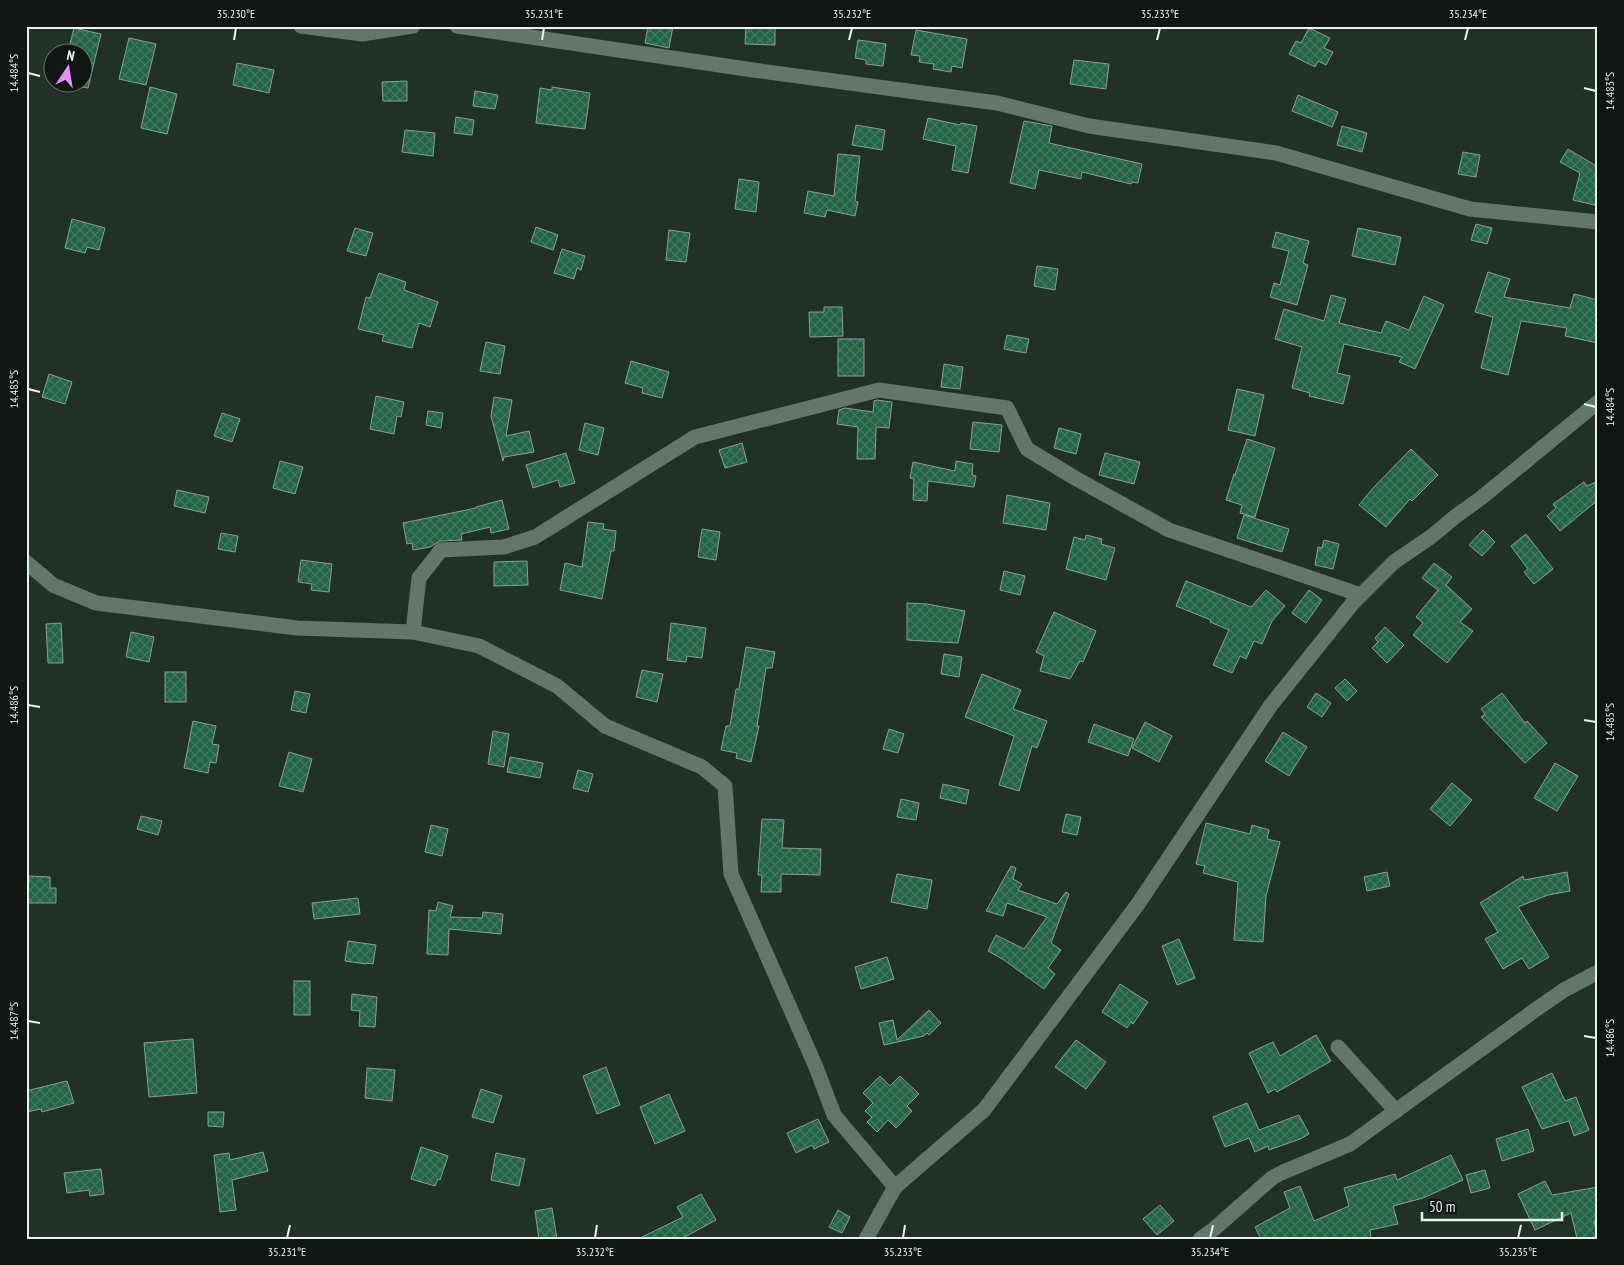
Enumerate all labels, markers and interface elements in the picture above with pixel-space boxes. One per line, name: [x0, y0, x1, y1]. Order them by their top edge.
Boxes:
text: 35.230°E: [217, 6, 255, 21]
text: 35.231°E: [525, 6, 563, 21]
text: 35.232°E: [833, 6, 871, 21]
text: 35.233°E: [1141, 6, 1179, 21]
text: 35.234°E: [1449, 6, 1487, 21]
north arrow: [42, 42, 92, 92]
text: N: [65, 46, 76, 65]
text: 14.484°S: [6, 54, 21, 92]
text: 14.483°S: [1602, 72, 1617, 110]
text: 14.485°S: [6, 370, 21, 408]
text: 14.484°S: [1602, 388, 1617, 426]
text: 14.486°S: [6, 686, 21, 724]
text: 14.485°S: [1602, 703, 1617, 741]
text: 14.487°S: [6, 1002, 21, 1040]
text: 14.486°S: [1602, 1019, 1617, 1057]
scale bar: [1422, 1190, 1562, 1222]
text: 50 m: [1429, 1197, 1455, 1216]
text: 35.231°E: [268, 1244, 306, 1259]
text: 35.232°E: [576, 1244, 614, 1259]
text: 35.233°E: [884, 1244, 922, 1259]
text: 35.234°E: [1191, 1244, 1229, 1259]
text: 35.235°E: [1499, 1244, 1537, 1259]

